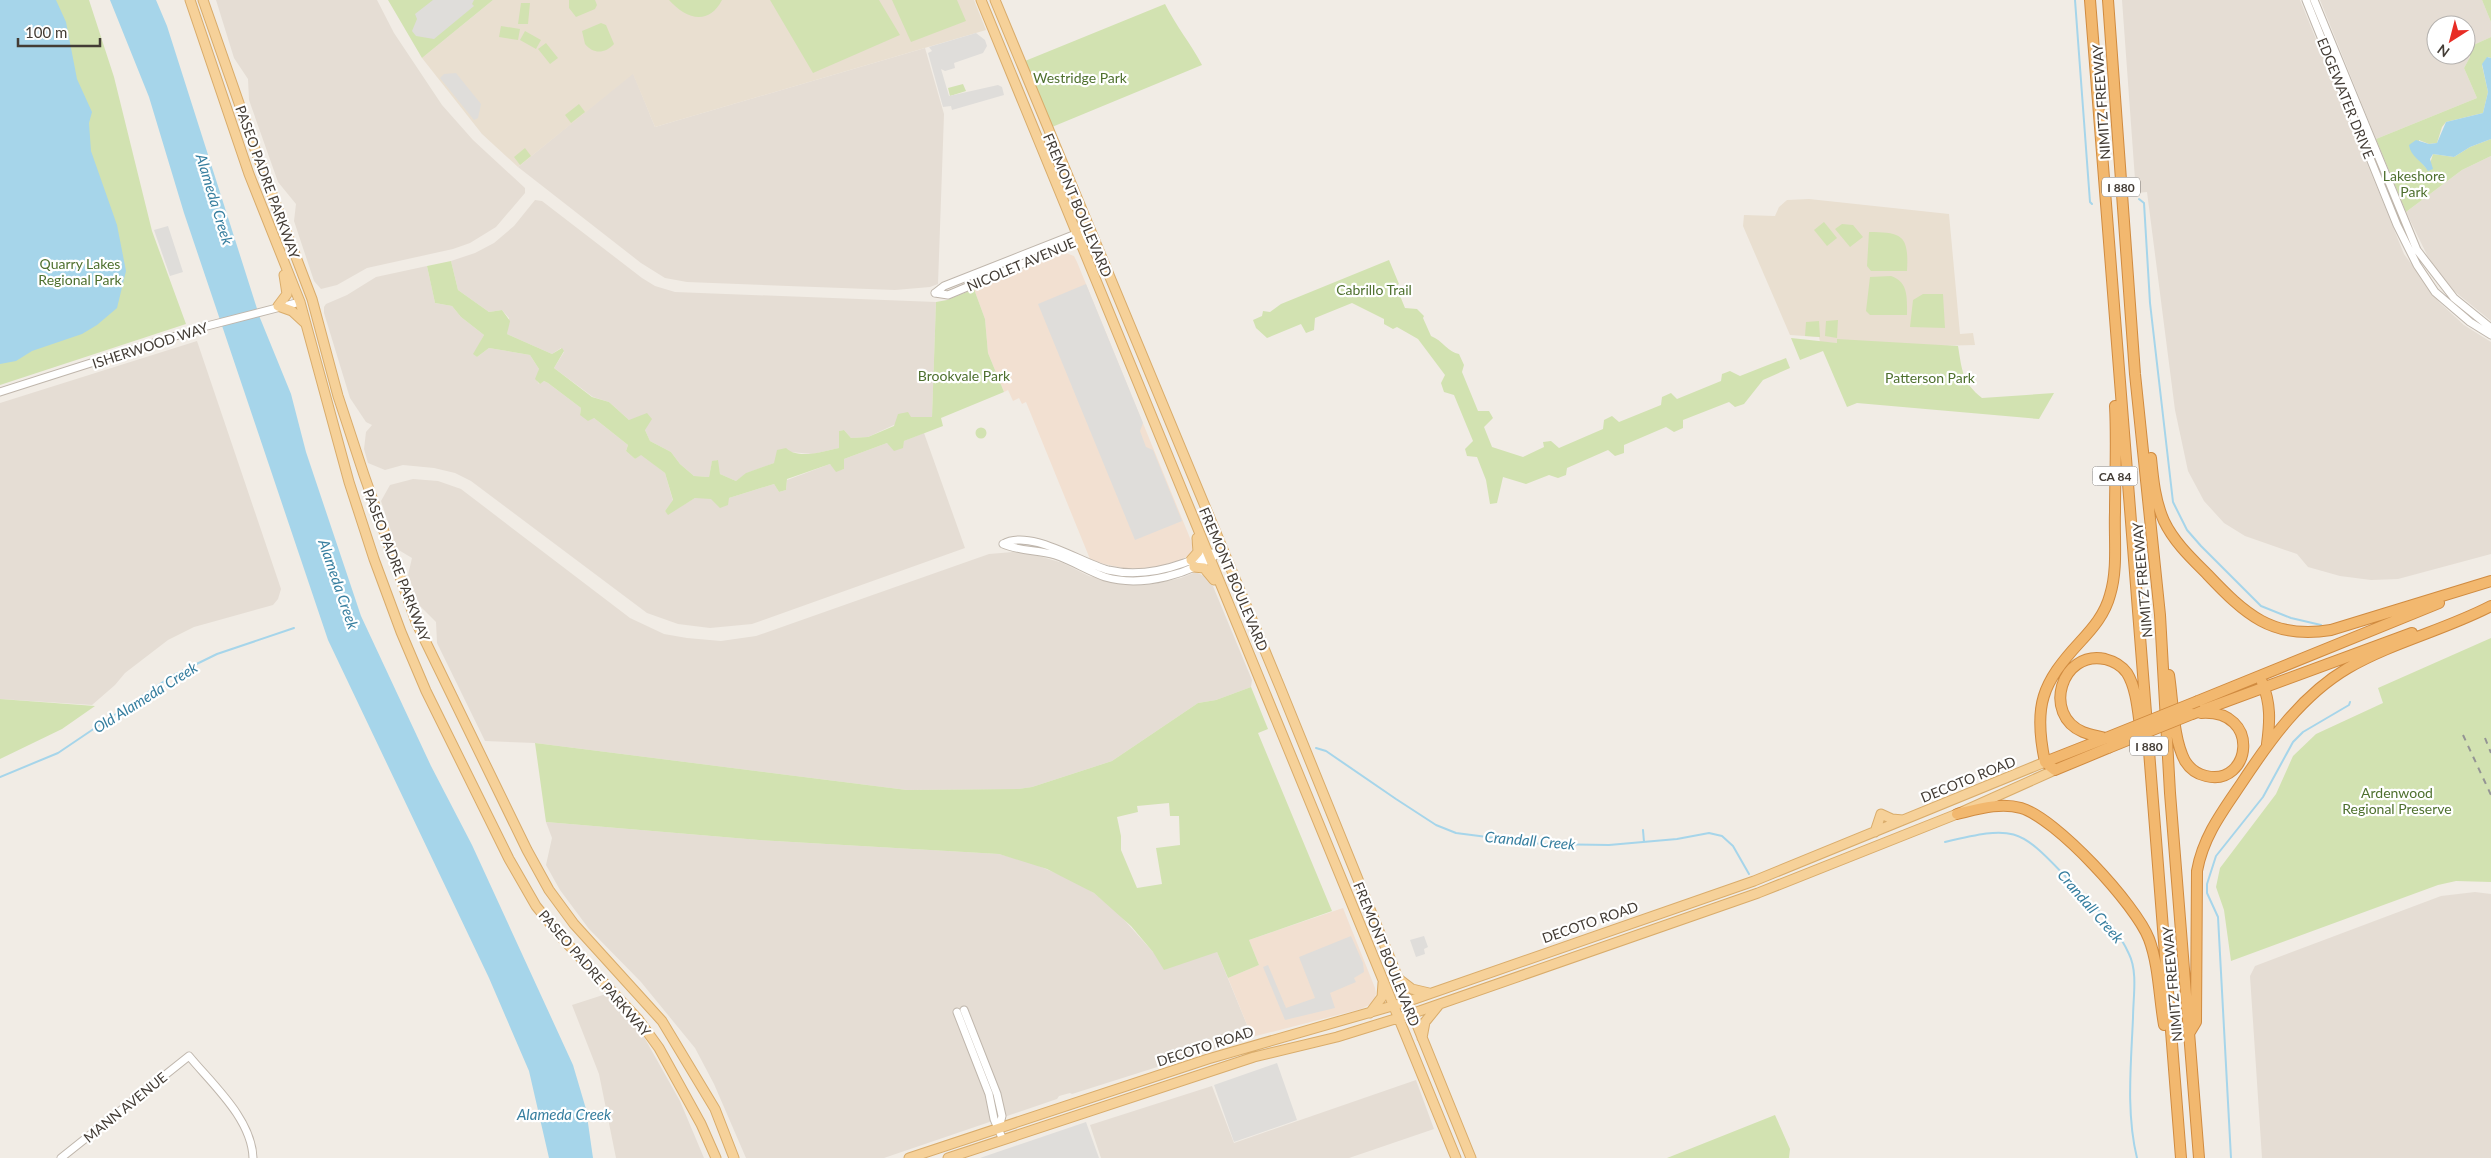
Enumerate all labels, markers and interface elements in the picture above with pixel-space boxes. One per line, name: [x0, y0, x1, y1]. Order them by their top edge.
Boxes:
scale bar: [18, 15, 100, 47]
north arrow: [2426, 15, 2476, 65]
text: 100 m: [25, 23, 67, 41]
street label: EDGEWATER DRIVE: [2314, 35, 2378, 161]
text: N: [2434, 41, 2452, 61]
street label: NIMITZ FREEWAY: [2088, 43, 2114, 160]
park label: Westridge Park: [1033, 69, 1128, 86]
street label: PASEO PADRE PARKWAY: [232, 103, 304, 261]
street label: FREMONT BOULEVARD: [1040, 131, 1116, 279]
water label: Alameda Creek: [192, 150, 238, 248]
park label: Lakeshore Park: [2383, 167, 2445, 200]
road number: I 880: [2102, 178, 2140, 196]
street label: NICOLET AVENUE: [964, 233, 1078, 295]
park label: Quarry Lakes Regional Park: [38, 255, 123, 288]
park label: Cabrillo Trail: [1336, 281, 1412, 298]
street label: ISHERWOOD WAY: [90, 318, 210, 372]
park label: Brookvale Park: [918, 367, 1011, 384]
park label: Patterson Park: [1885, 369, 1976, 386]
road number: CA 84: [2092, 466, 2138, 486]
street label: PASEO PADRE PARKWAY: [360, 486, 434, 644]
street label: FREMONT BOULEVARD: [1196, 505, 1272, 653]
street label: NIMITZ FREEWAY: [2128, 521, 2156, 638]
water label: Alameda Creek: [315, 536, 363, 632]
water label: Old Alameda Creek: [90, 657, 201, 736]
road number: I 880: [2130, 736, 2168, 756]
street label: DECOTO ROAD: [1918, 752, 2018, 806]
park label: Ardenwood Regional Preserve: [2342, 784, 2452, 817]
water label: Crandall Creek: [1484, 827, 1577, 853]
water label: Crandall Creek: [2054, 866, 2128, 947]
street label: FREMONT BOULEVARD: [1350, 879, 1424, 1029]
street label: DECOTO ROAD: [1540, 898, 1640, 946]
street label: PASEO PADRE PARKWAY: [535, 906, 655, 1040]
street label: NIMITZ FREEWAY: [2158, 925, 2186, 1042]
street label: DECOTO ROAD: [1154, 1022, 1256, 1070]
street label: MANN AVENUE: [80, 1068, 170, 1146]
water label: Alameda Creek: [516, 1105, 612, 1123]

